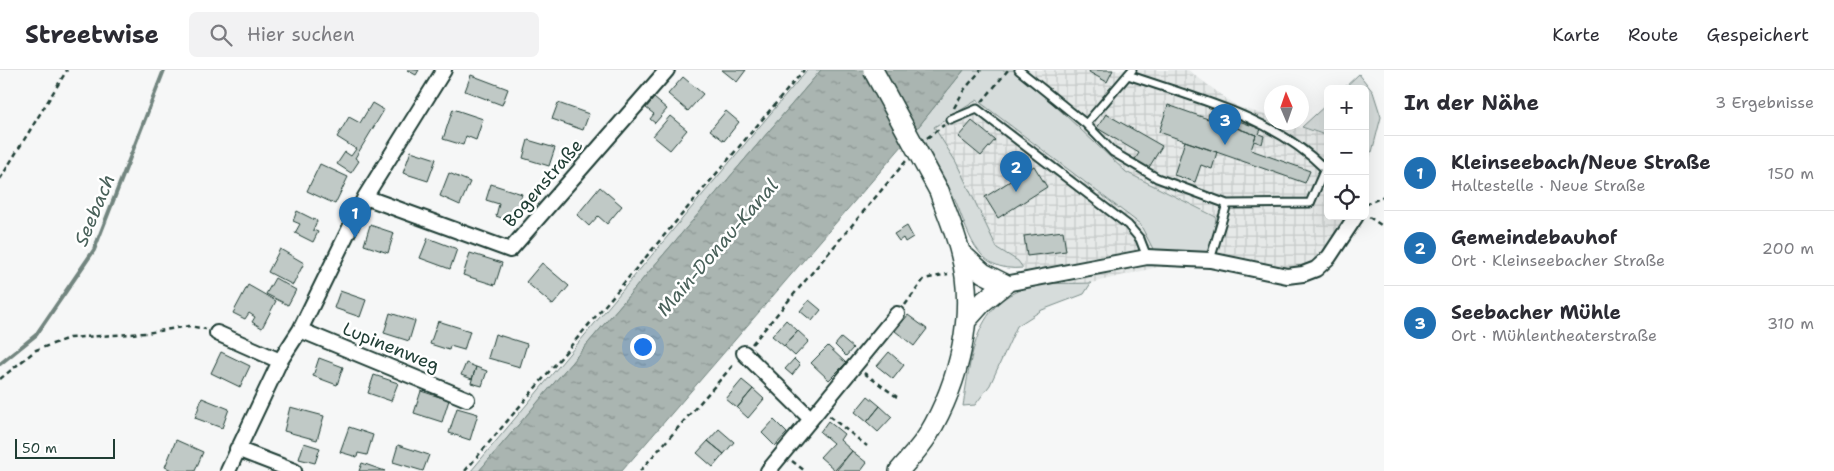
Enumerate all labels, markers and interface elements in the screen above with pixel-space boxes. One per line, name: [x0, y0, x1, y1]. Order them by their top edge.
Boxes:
search box: [189, 12, 539, 57]
text: Streetwise: [25, 19, 159, 51]
icon: search: [207, 21, 235, 49]
text: Hier suchen: [247, 22, 355, 47]
text: Karte: [1552, 23, 1600, 47]
text: Route: [1628, 23, 1679, 47]
text: Gespeichert: [1707, 23, 1809, 47]
north arrow: [1264, 85, 1309, 130]
map controls: [1324, 85, 1369, 220]
button: +: [1324, 85, 1369, 130]
text: In der Nähe: [1404, 89, 1539, 117]
text: 3 Ergebnisse: [1715, 92, 1814, 113]
pin: 3: [1209, 104, 1241, 145]
button: −: [1324, 130, 1369, 175]
street label: Bogenstraße: [498, 134, 588, 232]
text: Kleinseebach/Neue Straße: [1451, 150, 1711, 175]
pin: 2: [1000, 151, 1032, 192]
text: 1: [1416, 163, 1424, 184]
text: 150 m: [1767, 163, 1814, 184]
water label: Seebach: [68, 170, 121, 250]
water label: Main-Donau-Kanal: [651, 174, 784, 321]
button: locate: [1324, 175, 1369, 220]
text: Haltestelle · Neue Straße: [1451, 175, 1645, 196]
pin: 1: [339, 197, 371, 238]
text: Gemeindebauhof: [1451, 225, 1617, 250]
text: 2: [1414, 238, 1426, 259]
text: 200 m: [1762, 238, 1814, 259]
text: Ort · Kleinseebacher Straße: [1451, 250, 1665, 271]
text: Seebacher Mühle: [1451, 300, 1621, 325]
text: 3: [1414, 313, 1426, 334]
text: 310 m: [1767, 313, 1814, 334]
street label: Lupinenweg: [339, 317, 443, 377]
text: Ort · Mühlentheaterstraße: [1451, 325, 1657, 346]
your location: [630, 334, 656, 360]
scale bar: [15, 436, 115, 459]
text: 50 m: [22, 439, 57, 457]

